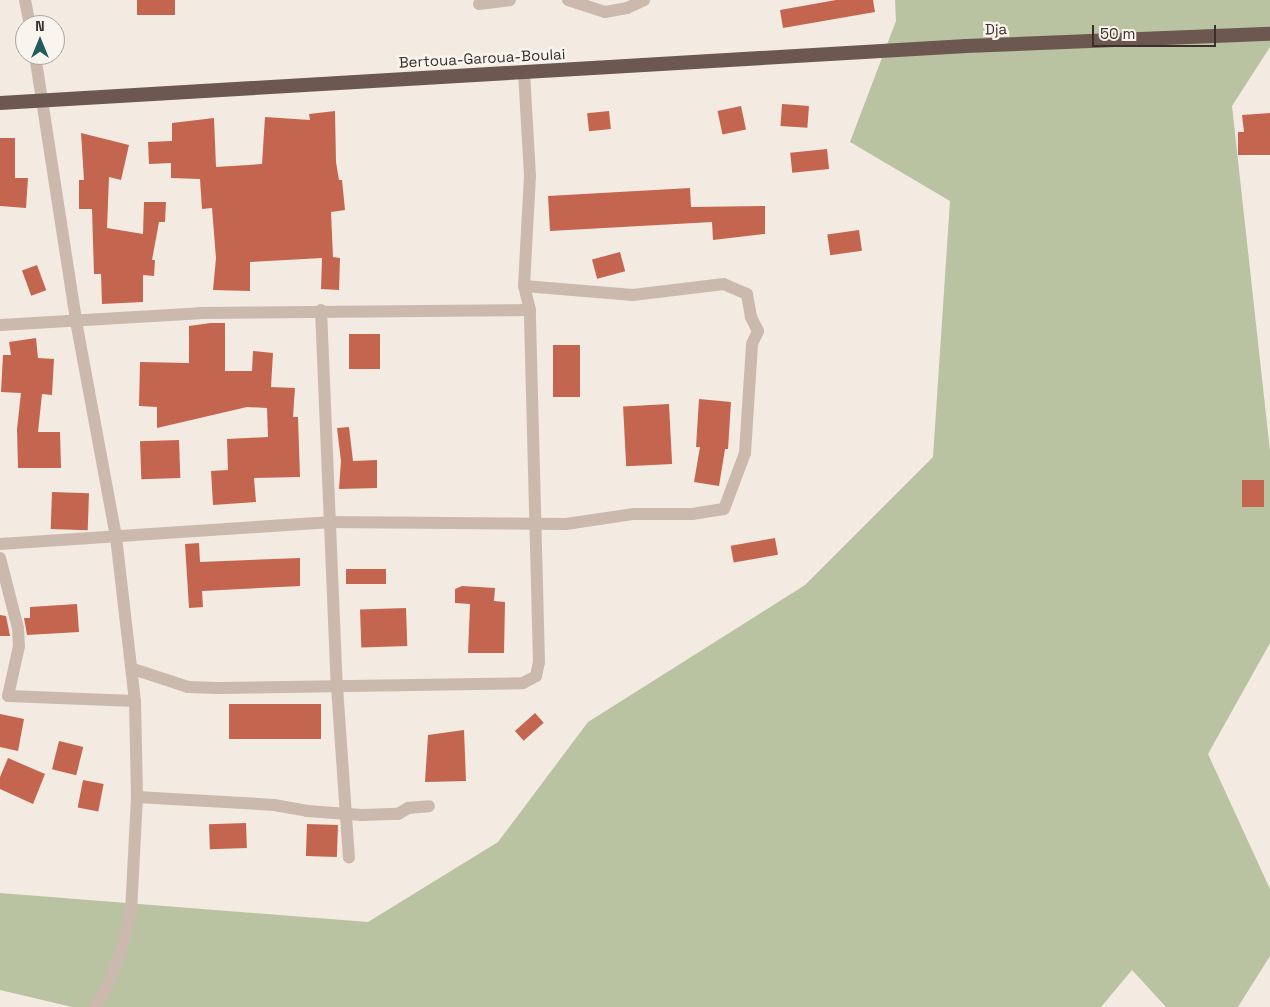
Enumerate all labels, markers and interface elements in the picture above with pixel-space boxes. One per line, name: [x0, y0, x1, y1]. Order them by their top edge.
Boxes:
north arrow: [15, 15, 65, 65]
scale bar: [1095, 15, 1219, 47]
text: N: [35, 17, 45, 35]
street label: Dja: [985, 20, 1007, 38]
text: 50 m: [1100, 24, 1135, 43]
street label: Bertoua-Garoua-Boulai: [398, 45, 566, 71]

